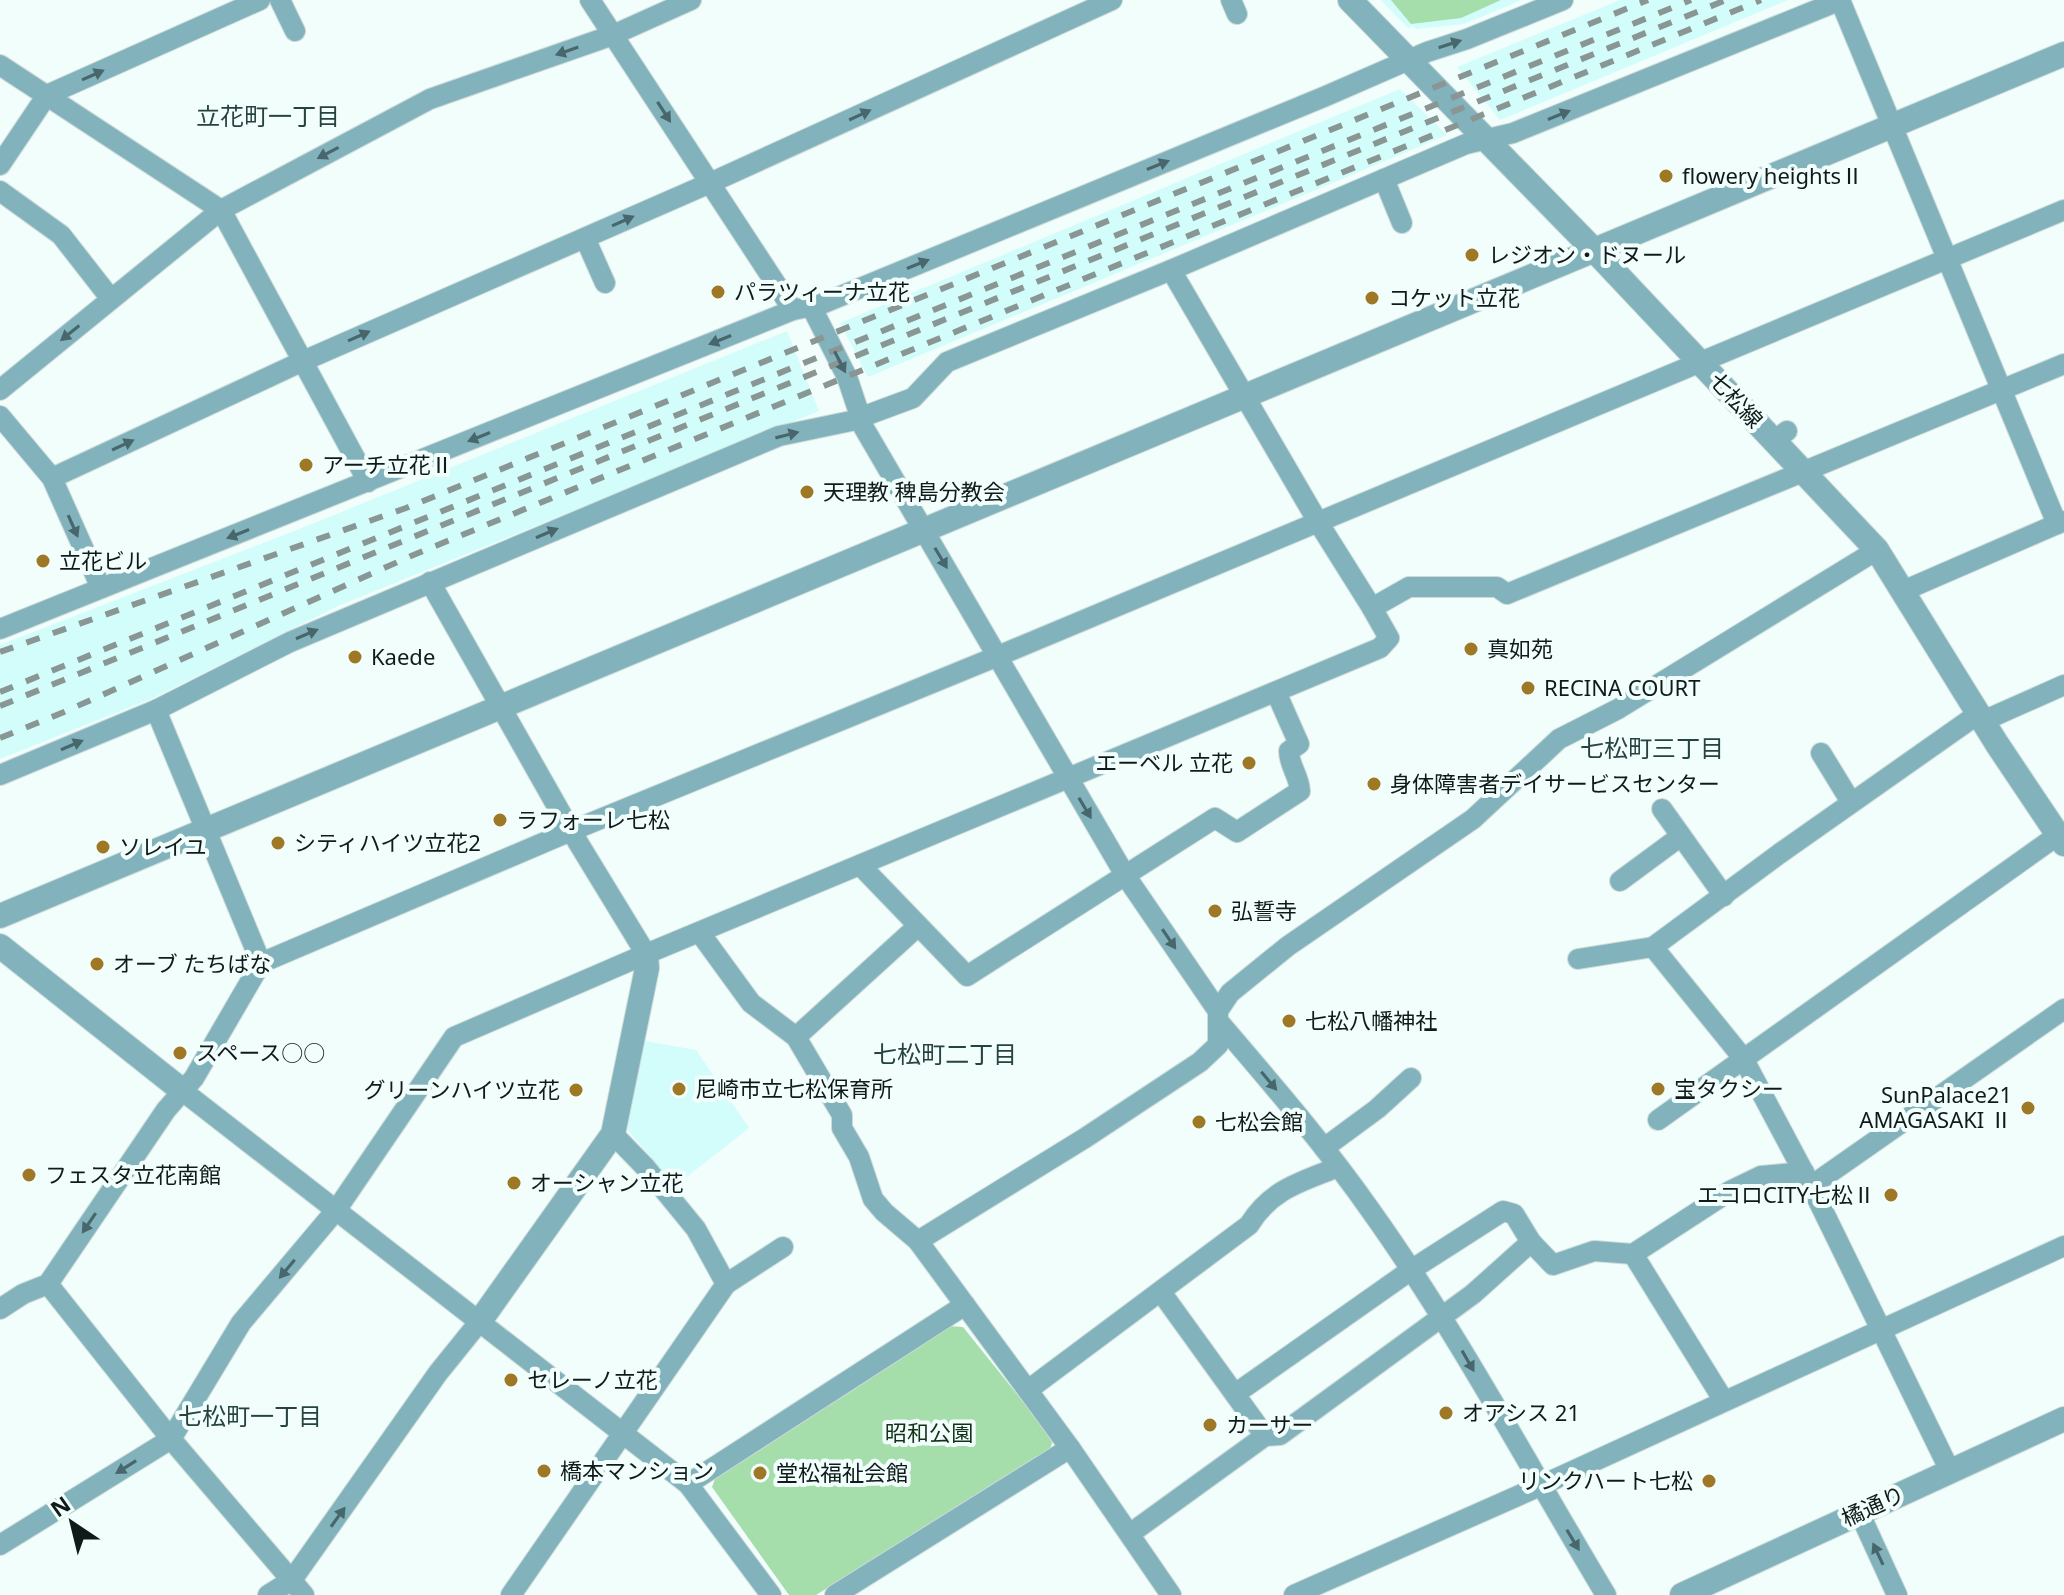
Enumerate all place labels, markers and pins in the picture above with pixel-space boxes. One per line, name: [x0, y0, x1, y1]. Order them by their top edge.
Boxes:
place label: flowery heightsⅡ: [1682, 160, 1863, 190]
marker: flowery heightsⅡ: [1657, 167, 1675, 185]
place label: レジオン・ドヌール: [1488, 239, 1686, 269]
marker: レジオン・ドヌール: [1463, 246, 1481, 264]
place label: パラツィーナ立花: [734, 276, 910, 306]
place label: コケット立花: [1388, 282, 1520, 312]
marker: パラツィーナ立花: [709, 283, 727, 301]
marker: コケット立花: [1363, 289, 1381, 307]
place label: アーチ立花Ⅱ: [322, 449, 453, 479]
marker: アーチ立花Ⅱ: [297, 456, 315, 474]
place label: 天理教 稗島分教会: [823, 476, 1005, 506]
marker: 天理教 稗島分教会: [798, 483, 816, 501]
place label: 立花ビル: [59, 545, 147, 575]
marker: 立花ビル: [34, 552, 52, 570]
place label: 真如苑: [1487, 633, 1553, 663]
marker: 真如苑: [1462, 640, 1480, 658]
place label: Kaede: [371, 641, 435, 671]
marker: Kaede: [346, 648, 364, 666]
place label: RECINA COURT: [1544, 672, 1700, 702]
marker: RECINA COURT: [1519, 679, 1537, 697]
place label: エーベル 立花: [1095, 747, 1233, 777]
marker: エーベル 立花: [1240, 754, 1258, 772]
place label: 身体障害者デイサービスセンター: [1390, 768, 1720, 798]
marker: 身体障害者デイサービスセンター: [1365, 775, 1383, 793]
place label: ラフォーレ七松: [516, 804, 670, 834]
marker: ラフォーレ七松: [491, 811, 509, 829]
place label: シティハイツ立花2: [294, 827, 481, 857]
place label: ソレイユ: [119, 831, 207, 861]
marker: シティハイツ立花2: [269, 834, 287, 852]
marker: ソレイユ: [94, 838, 112, 856]
place label: 弘誓寺: [1231, 895, 1297, 925]
marker: 弘誓寺: [1206, 902, 1224, 920]
place label: オーブ たちばな: [113, 948, 271, 978]
marker: オーブ たちばな: [88, 955, 106, 973]
place label: 七松八幡神社: [1305, 1005, 1437, 1035]
marker: 七松八幡神社: [1280, 1012, 1298, 1030]
place label: スペース○○: [196, 1037, 325, 1067]
marker: スペース○○: [171, 1044, 189, 1062]
place label: 尼崎市立七松保育所: [695, 1073, 893, 1103]
place label: 宝タクシー: [1674, 1073, 1784, 1103]
place label: グリーンハイツ立花: [364, 1074, 560, 1104]
place label: SunPalace21 AMAGASAKI Ⅱ: [1859, 1079, 2012, 1134]
marker: 尼崎市立七松保育所: [670, 1080, 688, 1098]
marker: 宝タクシー: [1649, 1080, 1667, 1098]
marker: グリーンハイツ立花: [567, 1081, 585, 1099]
marker: SunPalace21 AMAGASAKI Ⅱ: [2019, 1099, 2037, 1117]
place label: 七松会館: [1215, 1106, 1303, 1136]
marker: 七松会館: [1190, 1113, 1208, 1131]
place label: フェスタ立花南館: [45, 1159, 221, 1189]
marker: フェスタ立花南館: [20, 1166, 38, 1184]
place label: オーシャン立花: [530, 1167, 684, 1197]
marker: オーシャン立花: [505, 1174, 523, 1192]
place label: エコロCITY七松Ⅱ: [1697, 1179, 1875, 1209]
marker: エコロCITY七松Ⅱ: [1882, 1186, 1900, 1204]
place label: セレーノ立花: [527, 1364, 658, 1394]
marker: セレーノ立花: [502, 1371, 520, 1389]
place label: オアシス 21: [1462, 1397, 1580, 1427]
marker: オアシス 21: [1437, 1404, 1455, 1422]
place label: カーサー: [1226, 1409, 1314, 1439]
marker: カーサー: [1201, 1416, 1219, 1434]
place label: 橋本マンション: [560, 1455, 714, 1485]
place label: 堂松福祉会館: [776, 1457, 908, 1487]
marker: 橋本マンション: [535, 1462, 553, 1480]
marker: 堂松福祉会館: [751, 1464, 769, 1482]
place label: リンクハート七松: [1518, 1465, 1693, 1495]
marker: リンクハート七松: [1700, 1472, 1718, 1490]

